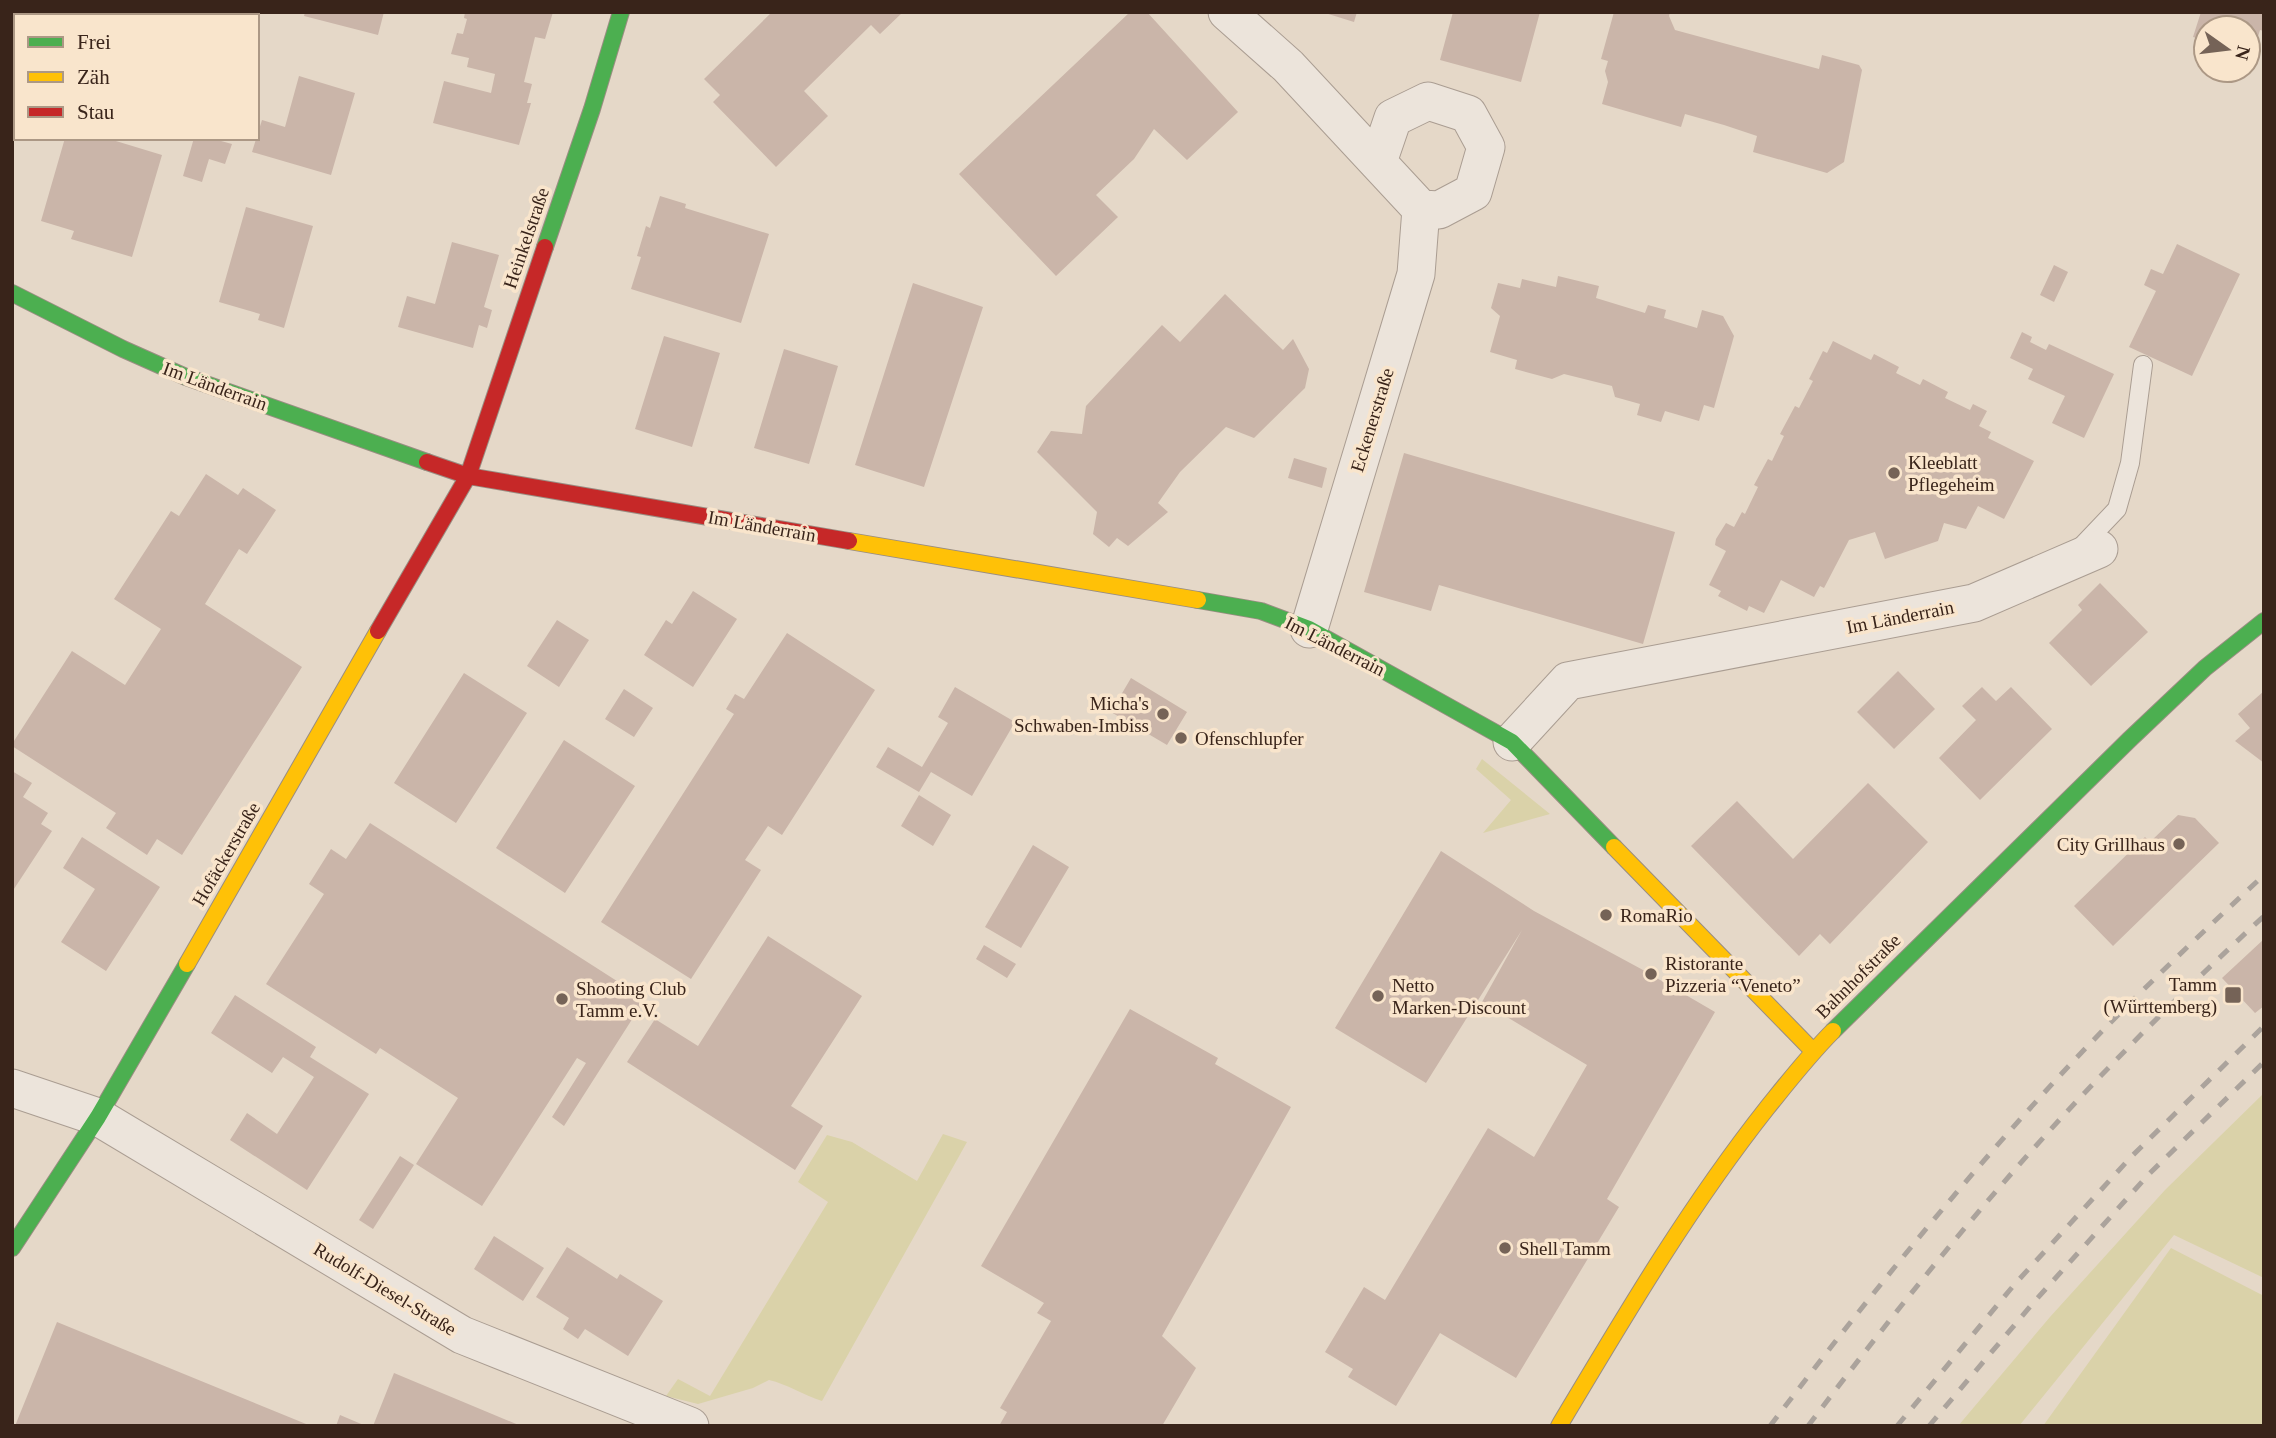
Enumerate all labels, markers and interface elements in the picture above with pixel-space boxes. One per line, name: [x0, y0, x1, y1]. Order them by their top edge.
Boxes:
legend: [14, 14, 259, 140]
north arrow: [2192, 14, 2262, 84]
text: Frei: [77, 30, 111, 54]
text: N: [2231, 44, 2255, 62]
text: Zäh: [77, 65, 110, 89]
text: Stau: [77, 100, 115, 124]
street label: Heinkelstraße: [499, 185, 553, 291]
street label: Im Länderrain: [160, 357, 270, 415]
street label: Eckenerstraße: [1346, 365, 1398, 475]
place label: Kleeblatt Pflegeheim: [1908, 452, 1995, 495]
marker: Kleeblatt Pflegeheim: [1886, 465, 1902, 481]
street label: Im Länderrain: [706, 506, 818, 546]
street label: Im Länderrain: [1844, 596, 1956, 638]
street label: Im Länderrain: [1282, 612, 1389, 680]
place label: Micha's Schwaben-Imbiss: [1014, 693, 1149, 736]
marker: Micha's Schwaben-Imbiss: [1155, 706, 1171, 722]
place label: Ofenschlupfer: [1195, 728, 1304, 749]
marker: Ofenschlupfer: [1173, 730, 1189, 746]
street label: Hofäckerstraße: [188, 799, 264, 909]
place label: City Grillhaus: [2057, 834, 2165, 855]
marker: City Grillhaus: [2171, 836, 2187, 852]
place label: RomaRio: [1620, 905, 1693, 926]
marker: RomaRio: [1598, 907, 1614, 923]
street label: Bahnhofstraße: [1811, 929, 1905, 1023]
place label: Ristorante Pizzeria “Veneto”: [1665, 953, 1801, 996]
marker: Ristorante Pizzeria “Veneto”: [1643, 966, 1659, 982]
place label: Tamm (Württemberg): [2103, 974, 2217, 1018]
place label: Netto Marken-Discount: [1392, 975, 1527, 1018]
place label: Shooting Club Tamm e.V.: [576, 978, 686, 1021]
marker: Tamm (Württemberg): [2223, 985, 2243, 1005]
marker: Netto Marken-Discount: [1370, 988, 1386, 1004]
marker: Shooting Club Tamm e.V.: [554, 991, 570, 1007]
street label: Rudolf-Diesel-Straße: [310, 1238, 460, 1340]
place label: Shell Tamm: [1519, 1238, 1611, 1259]
marker: Shell Tamm: [1497, 1240, 1513, 1256]

